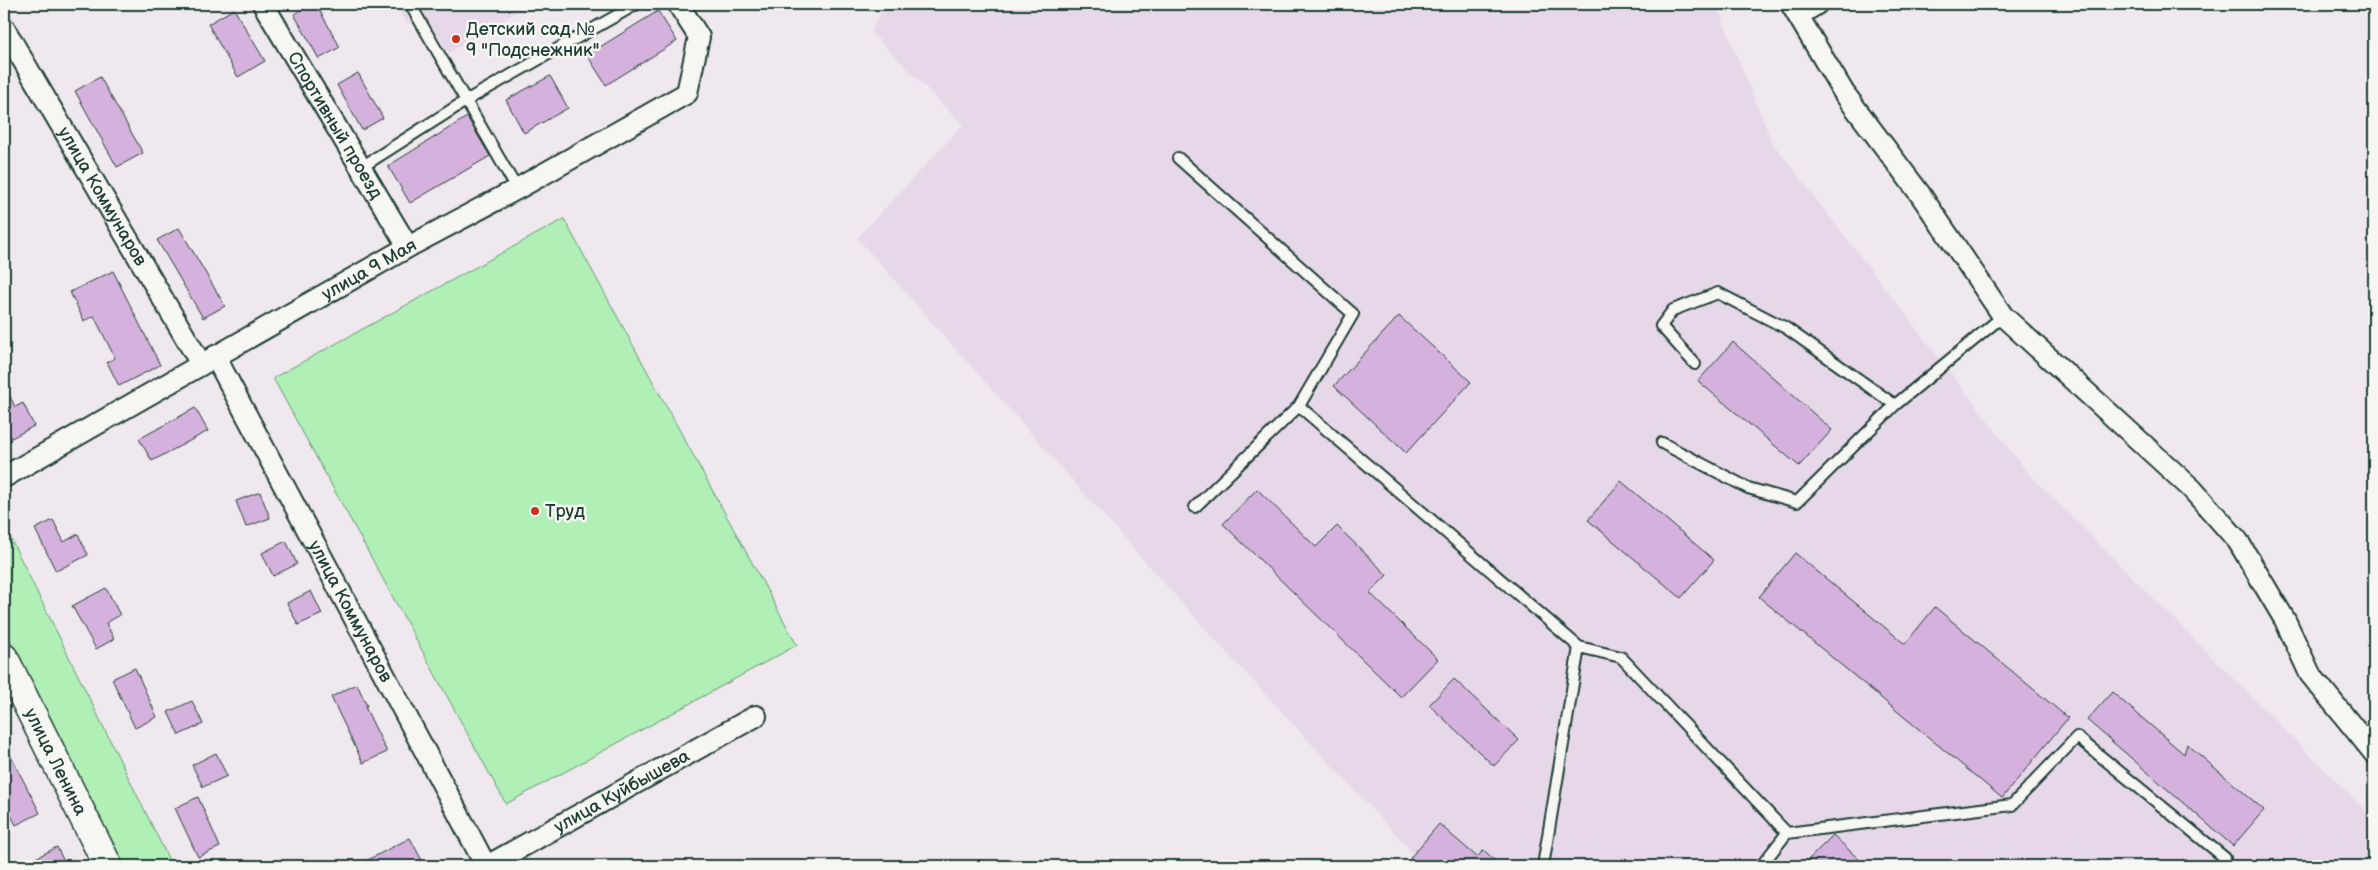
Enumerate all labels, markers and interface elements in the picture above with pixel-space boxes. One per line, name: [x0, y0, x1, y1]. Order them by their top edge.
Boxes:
place label: Детский сад № 9 "Подснежник": [466, 19, 599, 61]
marker: Детский сад № 9 "Подснежник": [450, 33, 462, 45]
street label: Спортивный проезд: [283, 48, 387, 203]
street label: улица Коммунаров: [53, 123, 151, 270]
street label: улица 9 Мая: [318, 234, 420, 305]
place label: Труд: [545, 501, 585, 522]
marker: Труд: [529, 505, 541, 517]
street label: улица Коммунаров: [304, 537, 397, 686]
street label: улица Ленина: [20, 705, 91, 819]
street label: улица Куйбышева: [550, 745, 693, 838]

